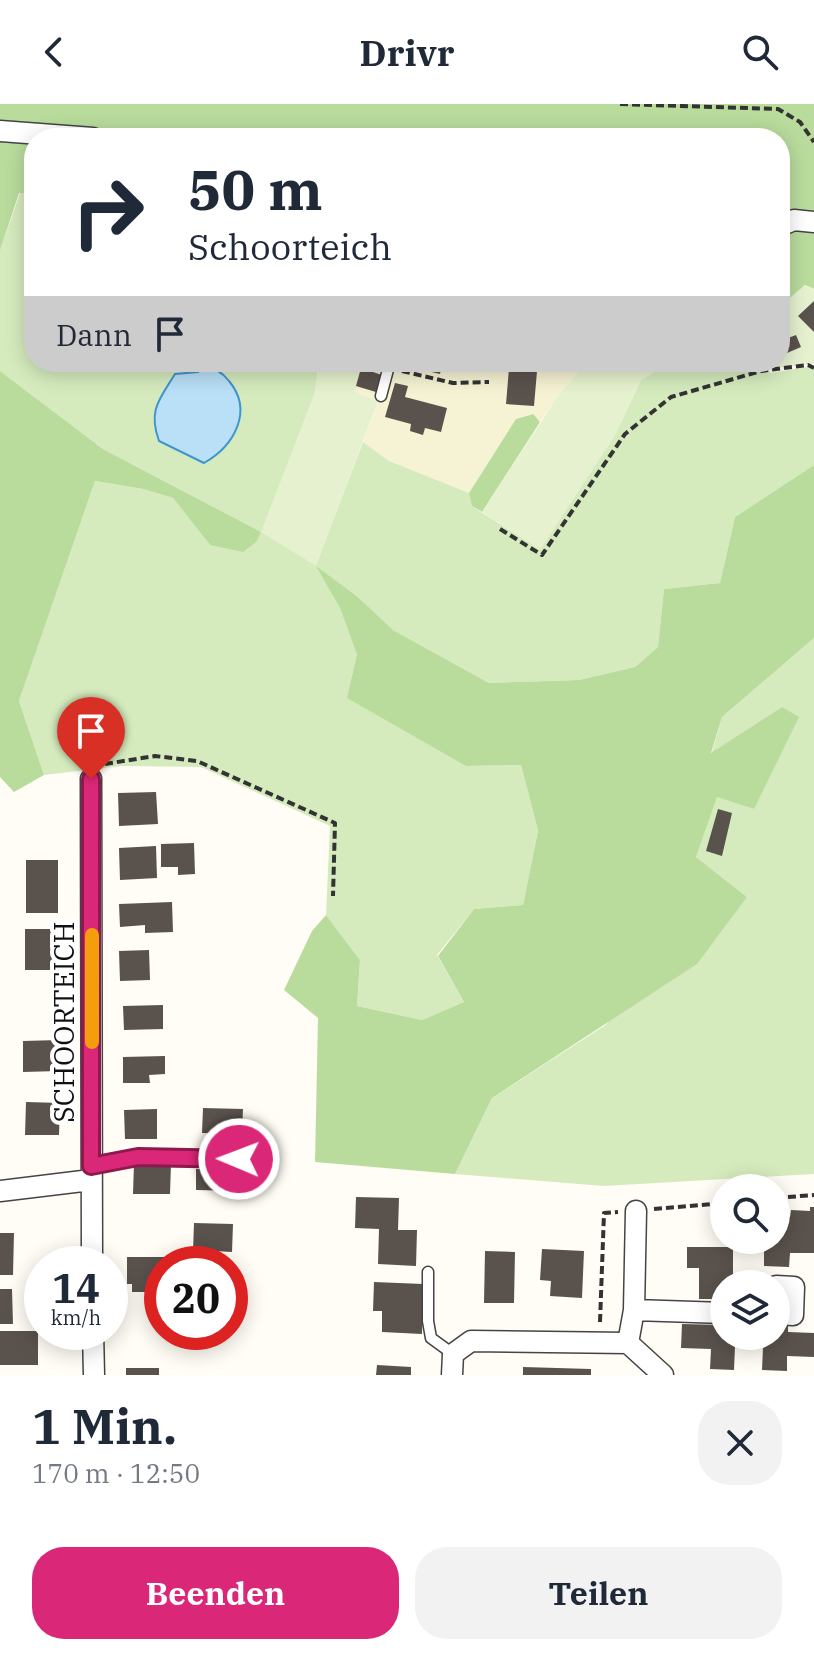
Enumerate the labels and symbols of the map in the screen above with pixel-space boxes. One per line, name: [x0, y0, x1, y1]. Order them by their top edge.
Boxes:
pin: [57, 697, 125, 779]
street label: SCHOORTEICH: [45, 921, 82, 1123]
position arrow: [197, 1117, 281, 1201]
speed limit sign: 20: [144, 1246, 248, 1350]

